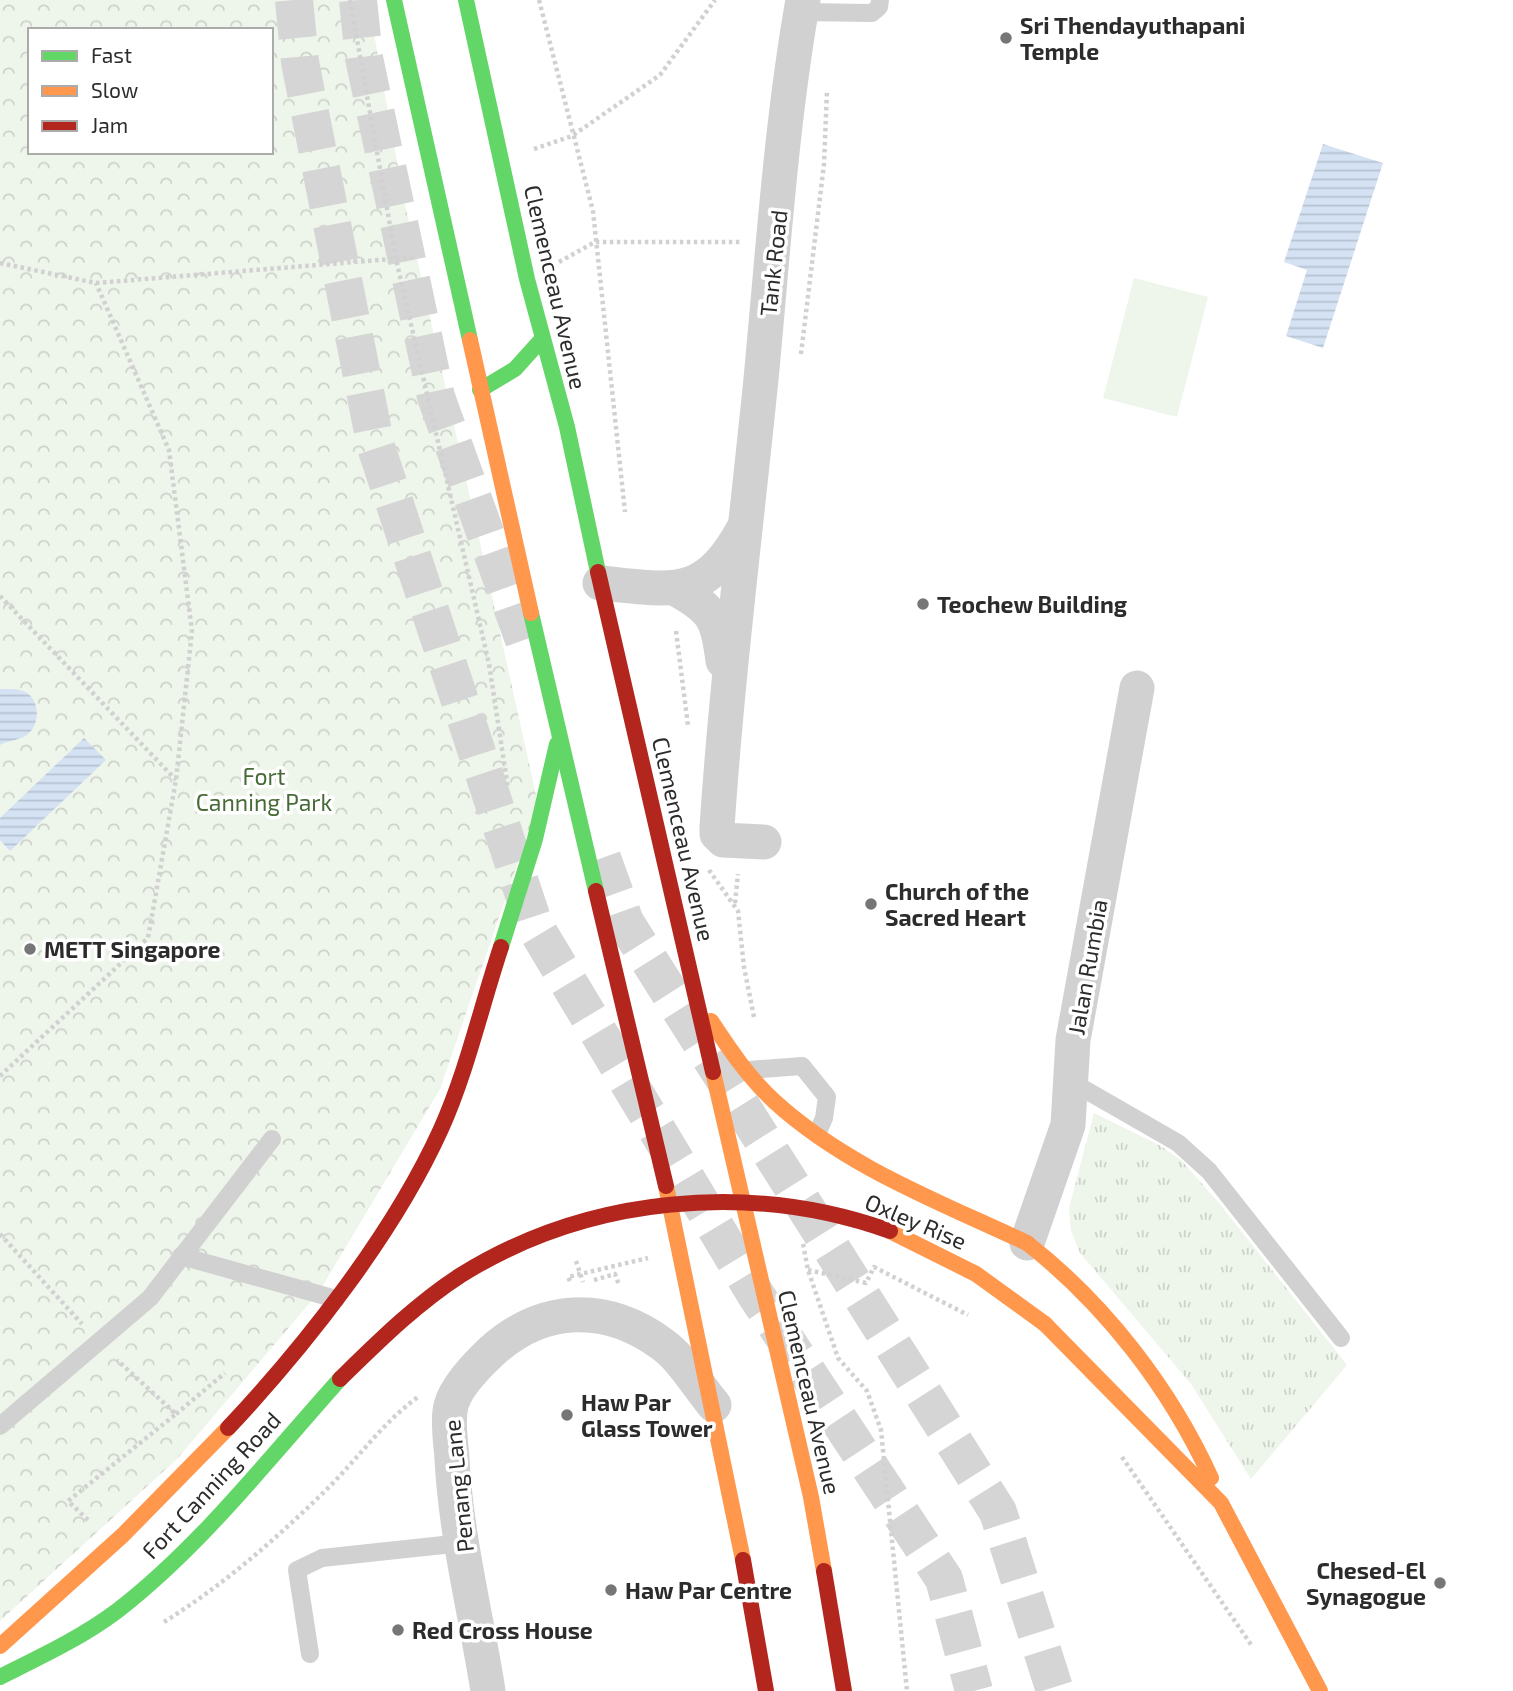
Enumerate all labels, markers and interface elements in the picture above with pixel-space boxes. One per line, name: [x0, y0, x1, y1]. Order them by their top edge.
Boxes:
place label: Sri Thendayuthapani Temple: [1020, 11, 1245, 65]
legend: [28, 28, 273, 154]
marker: Sri Thendayuthapani Temple: [998, 30, 1014, 46]
text: Fast: [91, 42, 132, 67]
text: Slow: [91, 77, 138, 102]
text: Jam: [91, 112, 128, 137]
street label: Clemenceau Avenue: [519, 182, 593, 392]
street label: Tank Road: [753, 208, 793, 318]
place label: Teochew Building: [937, 590, 1128, 618]
marker: Teochew Building: [915, 596, 931, 612]
street label: Clemenceau Avenue: [647, 734, 721, 944]
park label: Fort Canning Park: [196, 762, 333, 816]
place label: Church of the Sacred Heart: [885, 877, 1029, 931]
marker: Church of the Sacred Heart: [863, 896, 879, 912]
street label: Jalan Rumbia: [1061, 897, 1113, 1037]
place label: METT Singapore: [44, 935, 221, 963]
marker: METT Singapore: [22, 941, 38, 957]
street label: Oxley Rise: [861, 1187, 971, 1255]
street label: Clemenceau Avenue: [773, 1287, 847, 1497]
place label: Haw Par Glass Tower: [581, 1388, 713, 1442]
street label: Fort Canning Road: [136, 1406, 286, 1564]
marker: Haw Par Glass Tower: [559, 1407, 575, 1423]
street label: Penang Lane: [437, 1418, 479, 1554]
place label: Chesed-El Synagogue: [1306, 1556, 1426, 1610]
marker: Chesed-El Synagogue: [1432, 1575, 1448, 1591]
place label: Haw Par Centre: [625, 1576, 792, 1604]
marker: Haw Par Centre: [603, 1582, 619, 1598]
place label: Red Cross House: [412, 1616, 593, 1644]
marker: Red Cross House: [390, 1622, 406, 1638]

